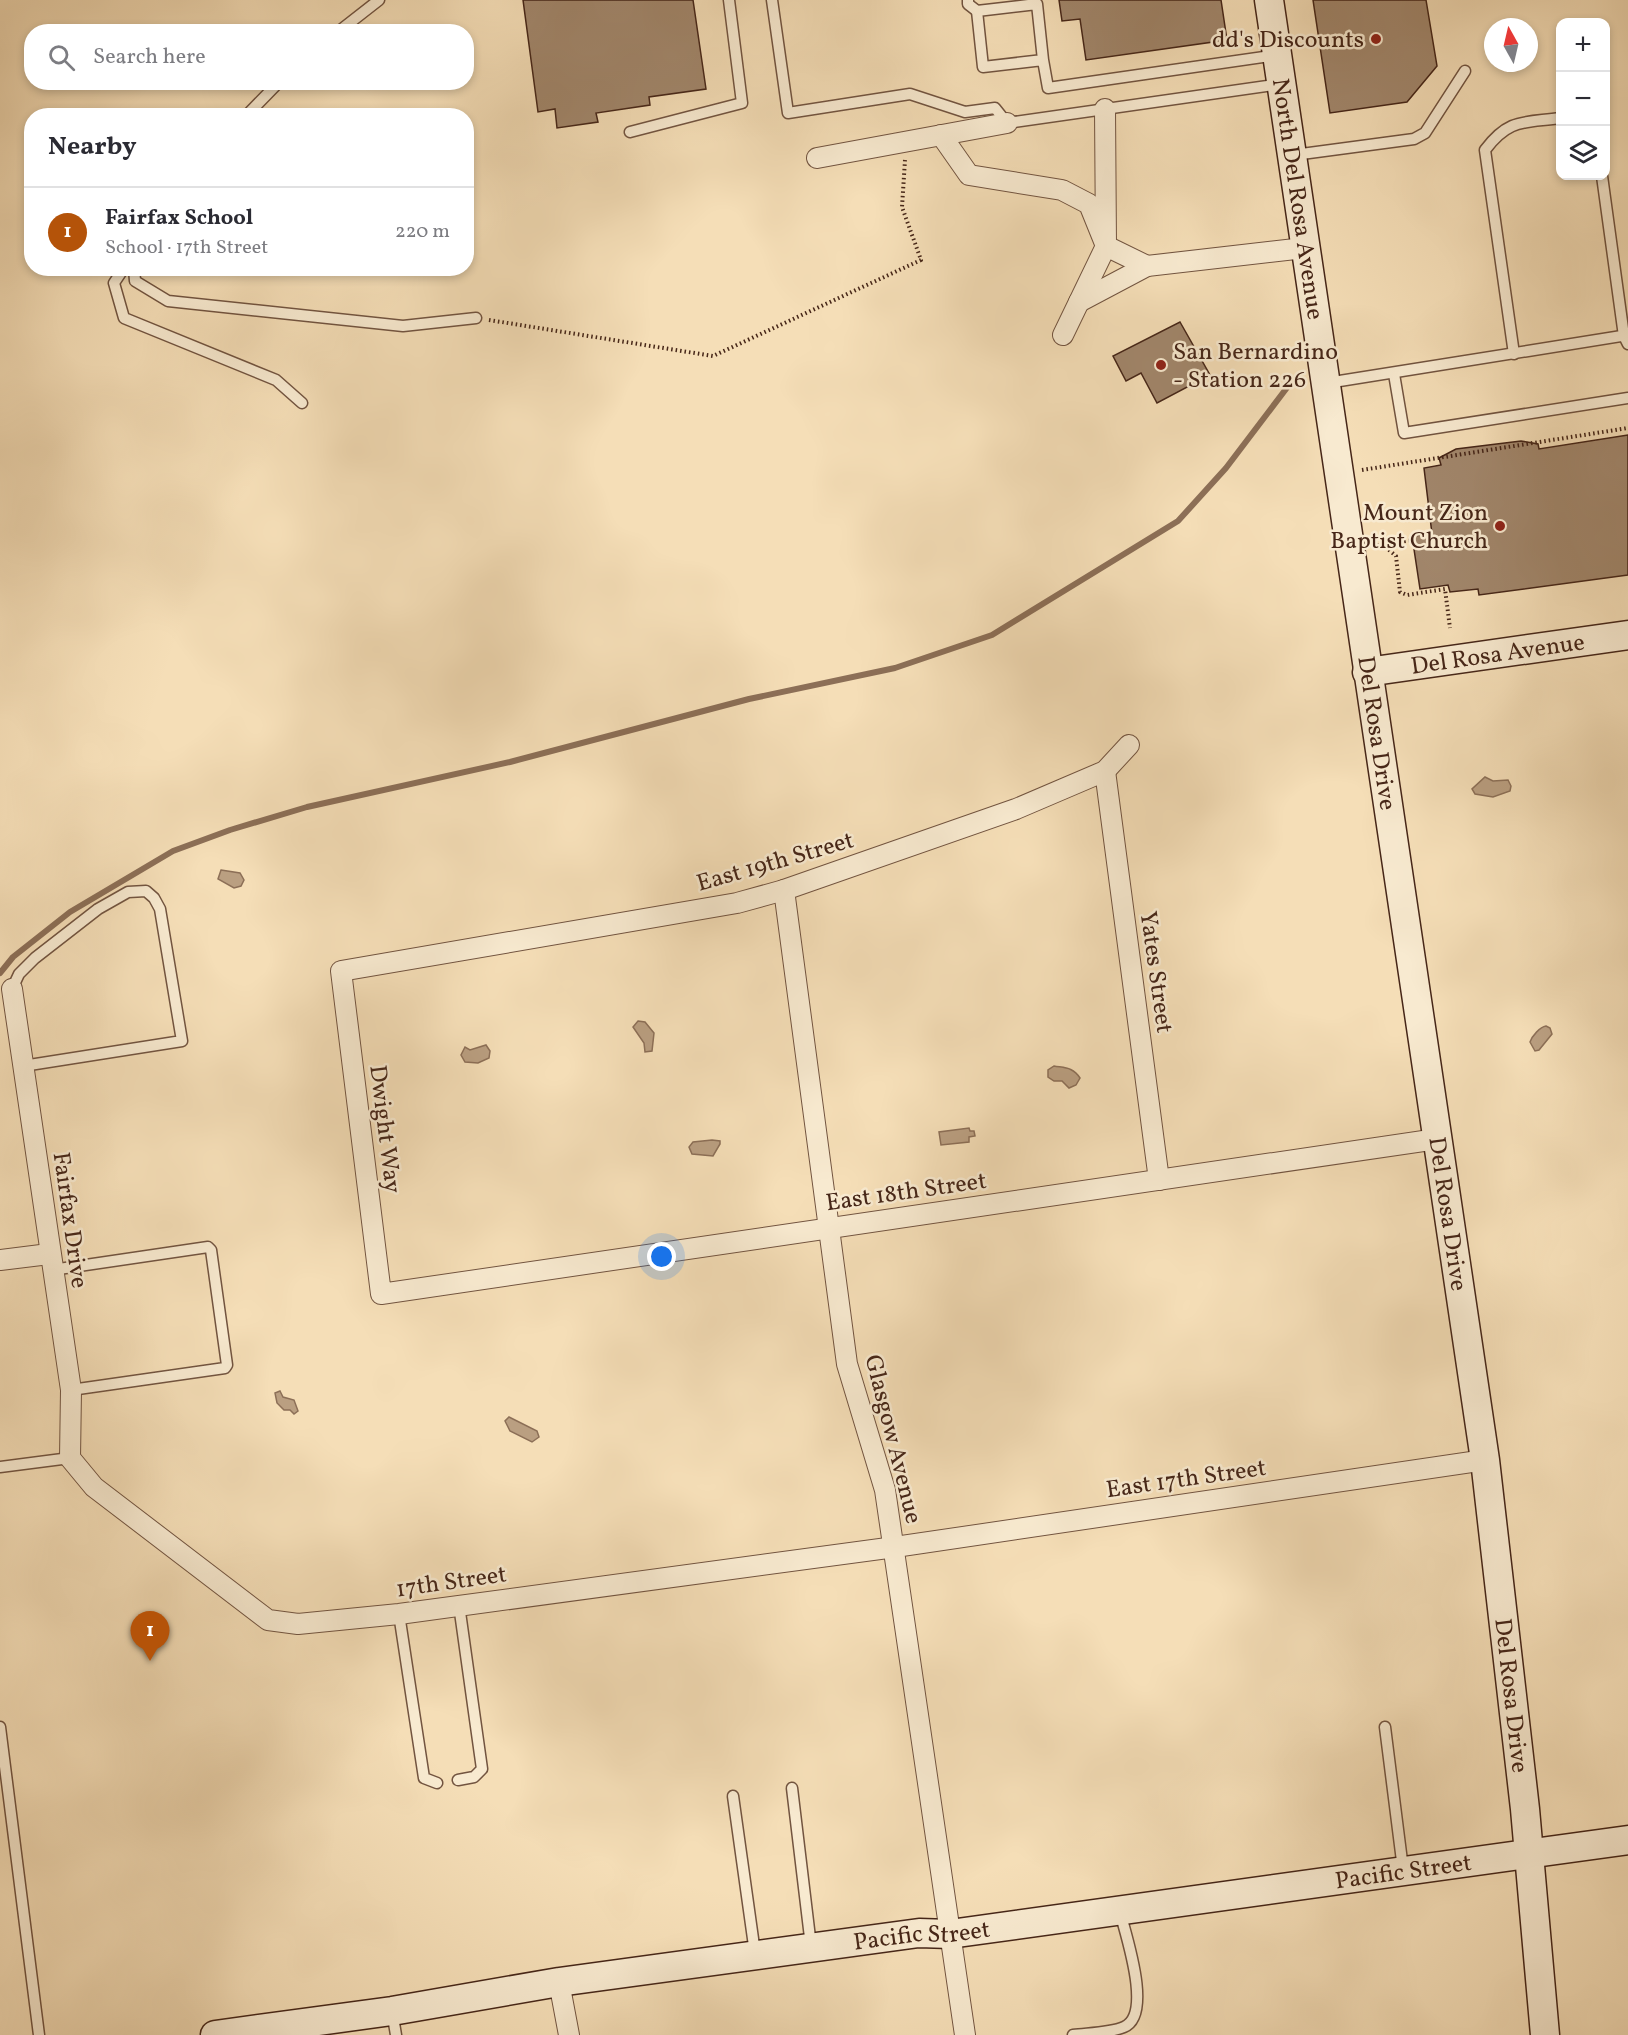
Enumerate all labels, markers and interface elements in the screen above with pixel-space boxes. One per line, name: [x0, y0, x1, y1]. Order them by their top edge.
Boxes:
north arrow: [1484, 18, 1538, 72]
map controls: [1556, 18, 1610, 180]
button: +: [1556, 18, 1610, 72]
search box: [24, 24, 474, 90]
place label: dd's Discounts: [1212, 24, 1364, 58]
marker: dd's Discounts: [1369, 32, 1383, 46]
icon: search: [45, 41, 78, 74]
text: Search here: [93, 42, 206, 73]
button: −: [1556, 72, 1610, 126]
street label: North Del Rosa Avenue: [1262, 76, 1331, 322]
button: layers: [1556, 126, 1610, 180]
text: Nearby: [48, 129, 137, 165]
text: Fairfax School: [105, 203, 253, 234]
text: 1: [63, 218, 72, 246]
text: 220 m: [395, 218, 450, 246]
text: School · 17th Street: [105, 234, 268, 262]
place label: San Bernardino - Station 226: [1173, 336, 1338, 398]
marker: San Bernardino - Station 226: [1154, 358, 1168, 372]
place label: Mount Zion Baptist Church: [1330, 497, 1488, 559]
marker: Mount Zion Baptist Church: [1493, 519, 1507, 533]
street label: Del Rosa Avenue: [1409, 626, 1587, 685]
street label: Del Rosa Drive: [1347, 654, 1404, 813]
street label: East 19th Street: [693, 824, 858, 902]
street label: Yates Street: [1130, 909, 1180, 1035]
street label: Dwight Way: [359, 1063, 409, 1195]
street label: Del Rosa Drive: [1418, 1135, 1475, 1293]
street label: Fairfax Drive: [43, 1150, 95, 1291]
street label: East 18th Street: [824, 1165, 989, 1221]
your location: [647, 1242, 676, 1271]
street label: Glasgow Avenue: [855, 1351, 929, 1527]
street label: East 17th Street: [1104, 1452, 1268, 1508]
street label: 17th Street: [394, 1558, 509, 1608]
pin: 1: [130, 1612, 170, 1661]
street label: Del Rosa Drive: [1484, 1617, 1536, 1775]
street label: Pacific Street: [1333, 1847, 1474, 1899]
street label: Pacific Street: [851, 1914, 992, 1961]

